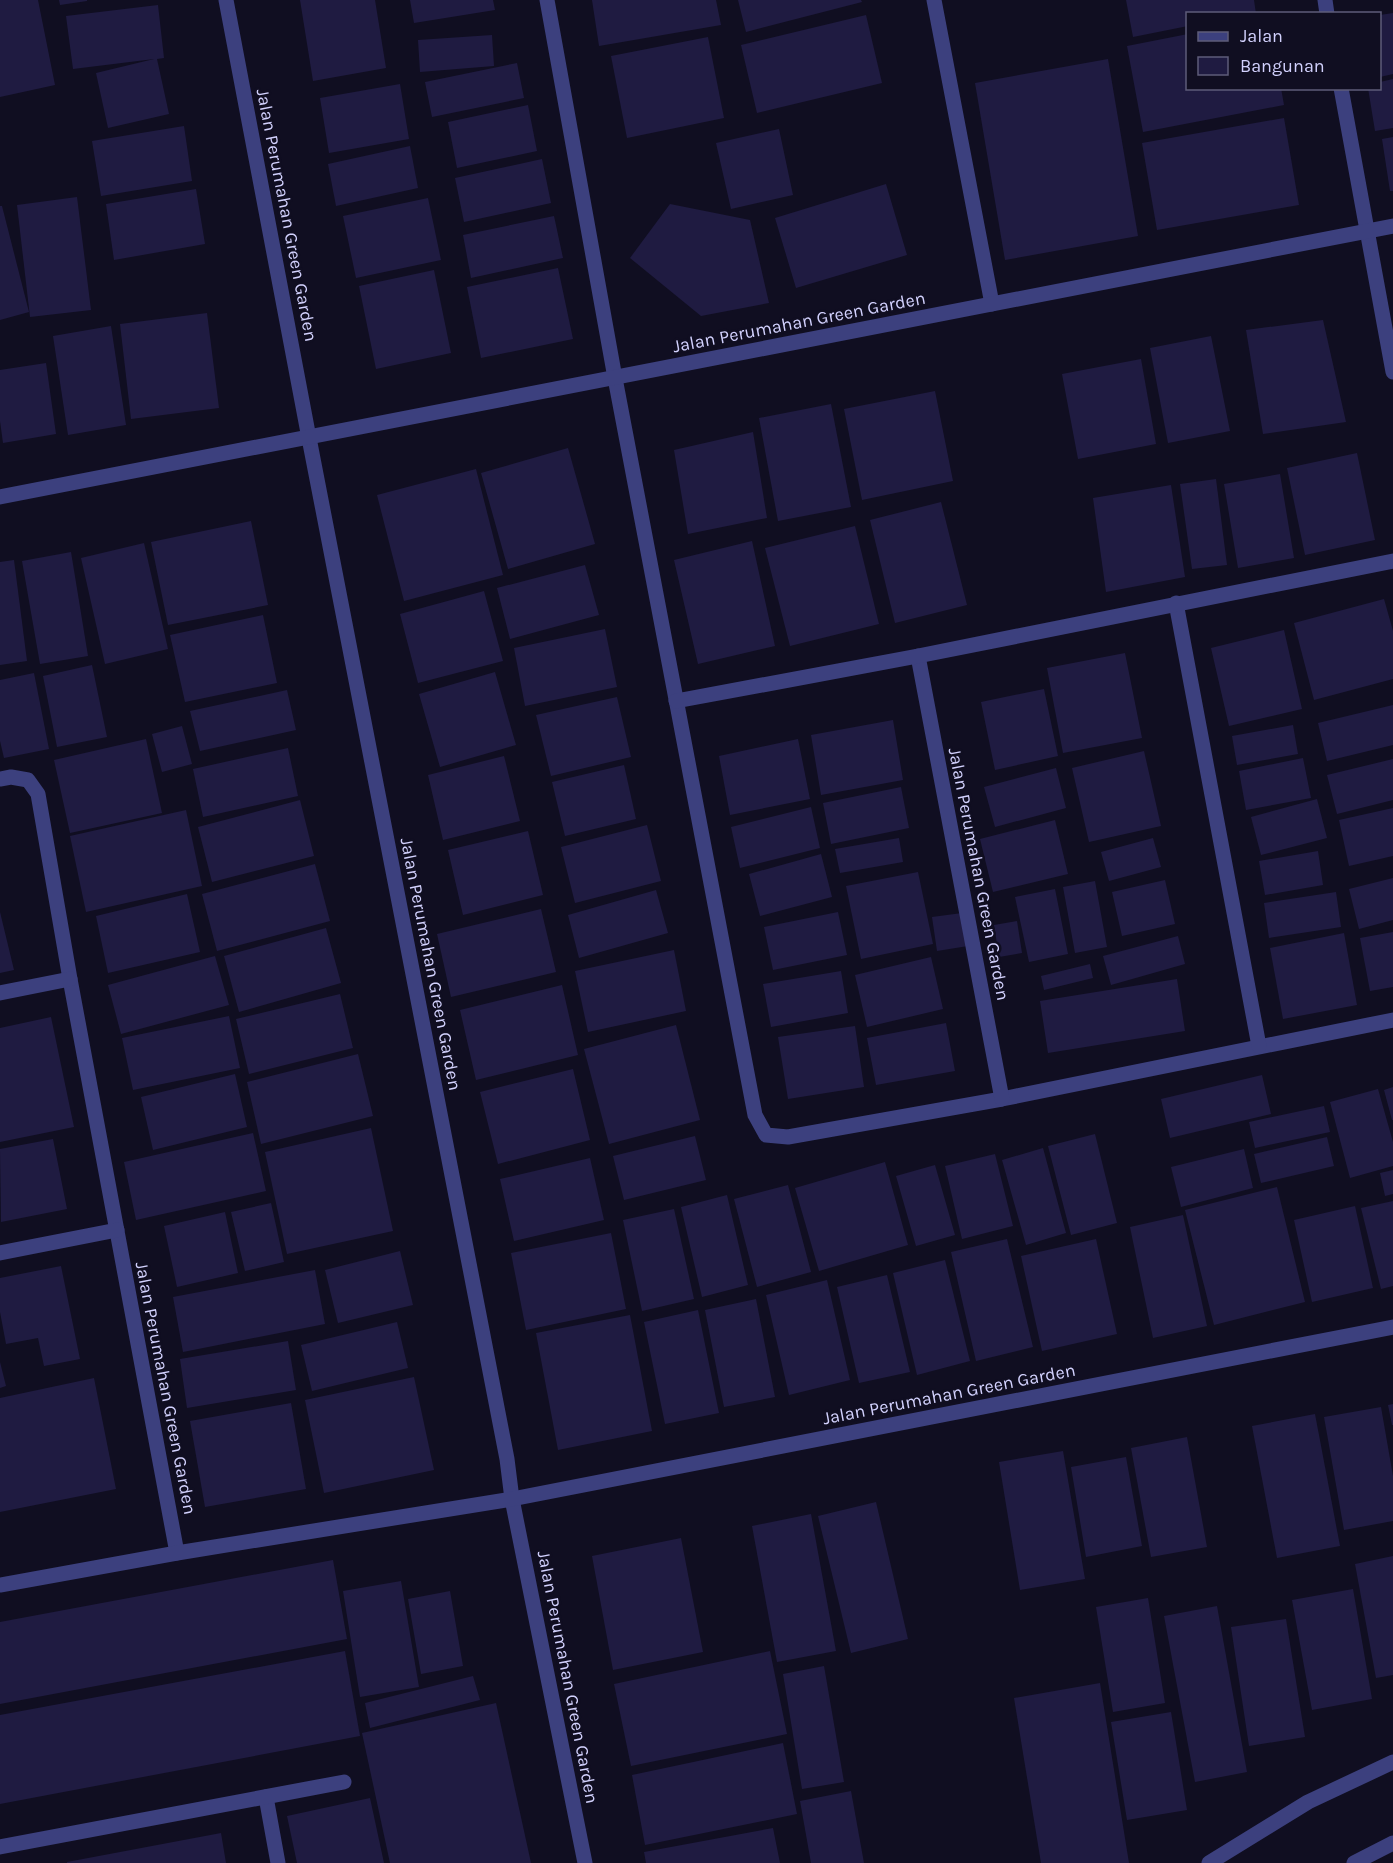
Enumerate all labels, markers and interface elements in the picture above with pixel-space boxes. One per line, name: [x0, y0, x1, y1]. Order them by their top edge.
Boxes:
legend: [1186, 12, 1381, 90]
text: Jalan: [1240, 25, 1283, 47]
text: Bangunan: [1240, 55, 1325, 77]
street label: Jalan Perumahan Green Garden: [252, 87, 322, 343]
street label: Jalan Perumahan Green Garden: [671, 287, 927, 357]
street label: Jalan Perumahan Green Garden: [944, 746, 1014, 1002]
street label: Jalan Perumahan Green Garden: [396, 836, 466, 1092]
street label: Jalan Perumahan Green Garden: [131, 1260, 201, 1516]
street label: Jalan Perumahan Green Garden: [821, 1359, 1077, 1429]
street label: Jalan Perumahan Green Garden: [533, 1549, 603, 1805]

